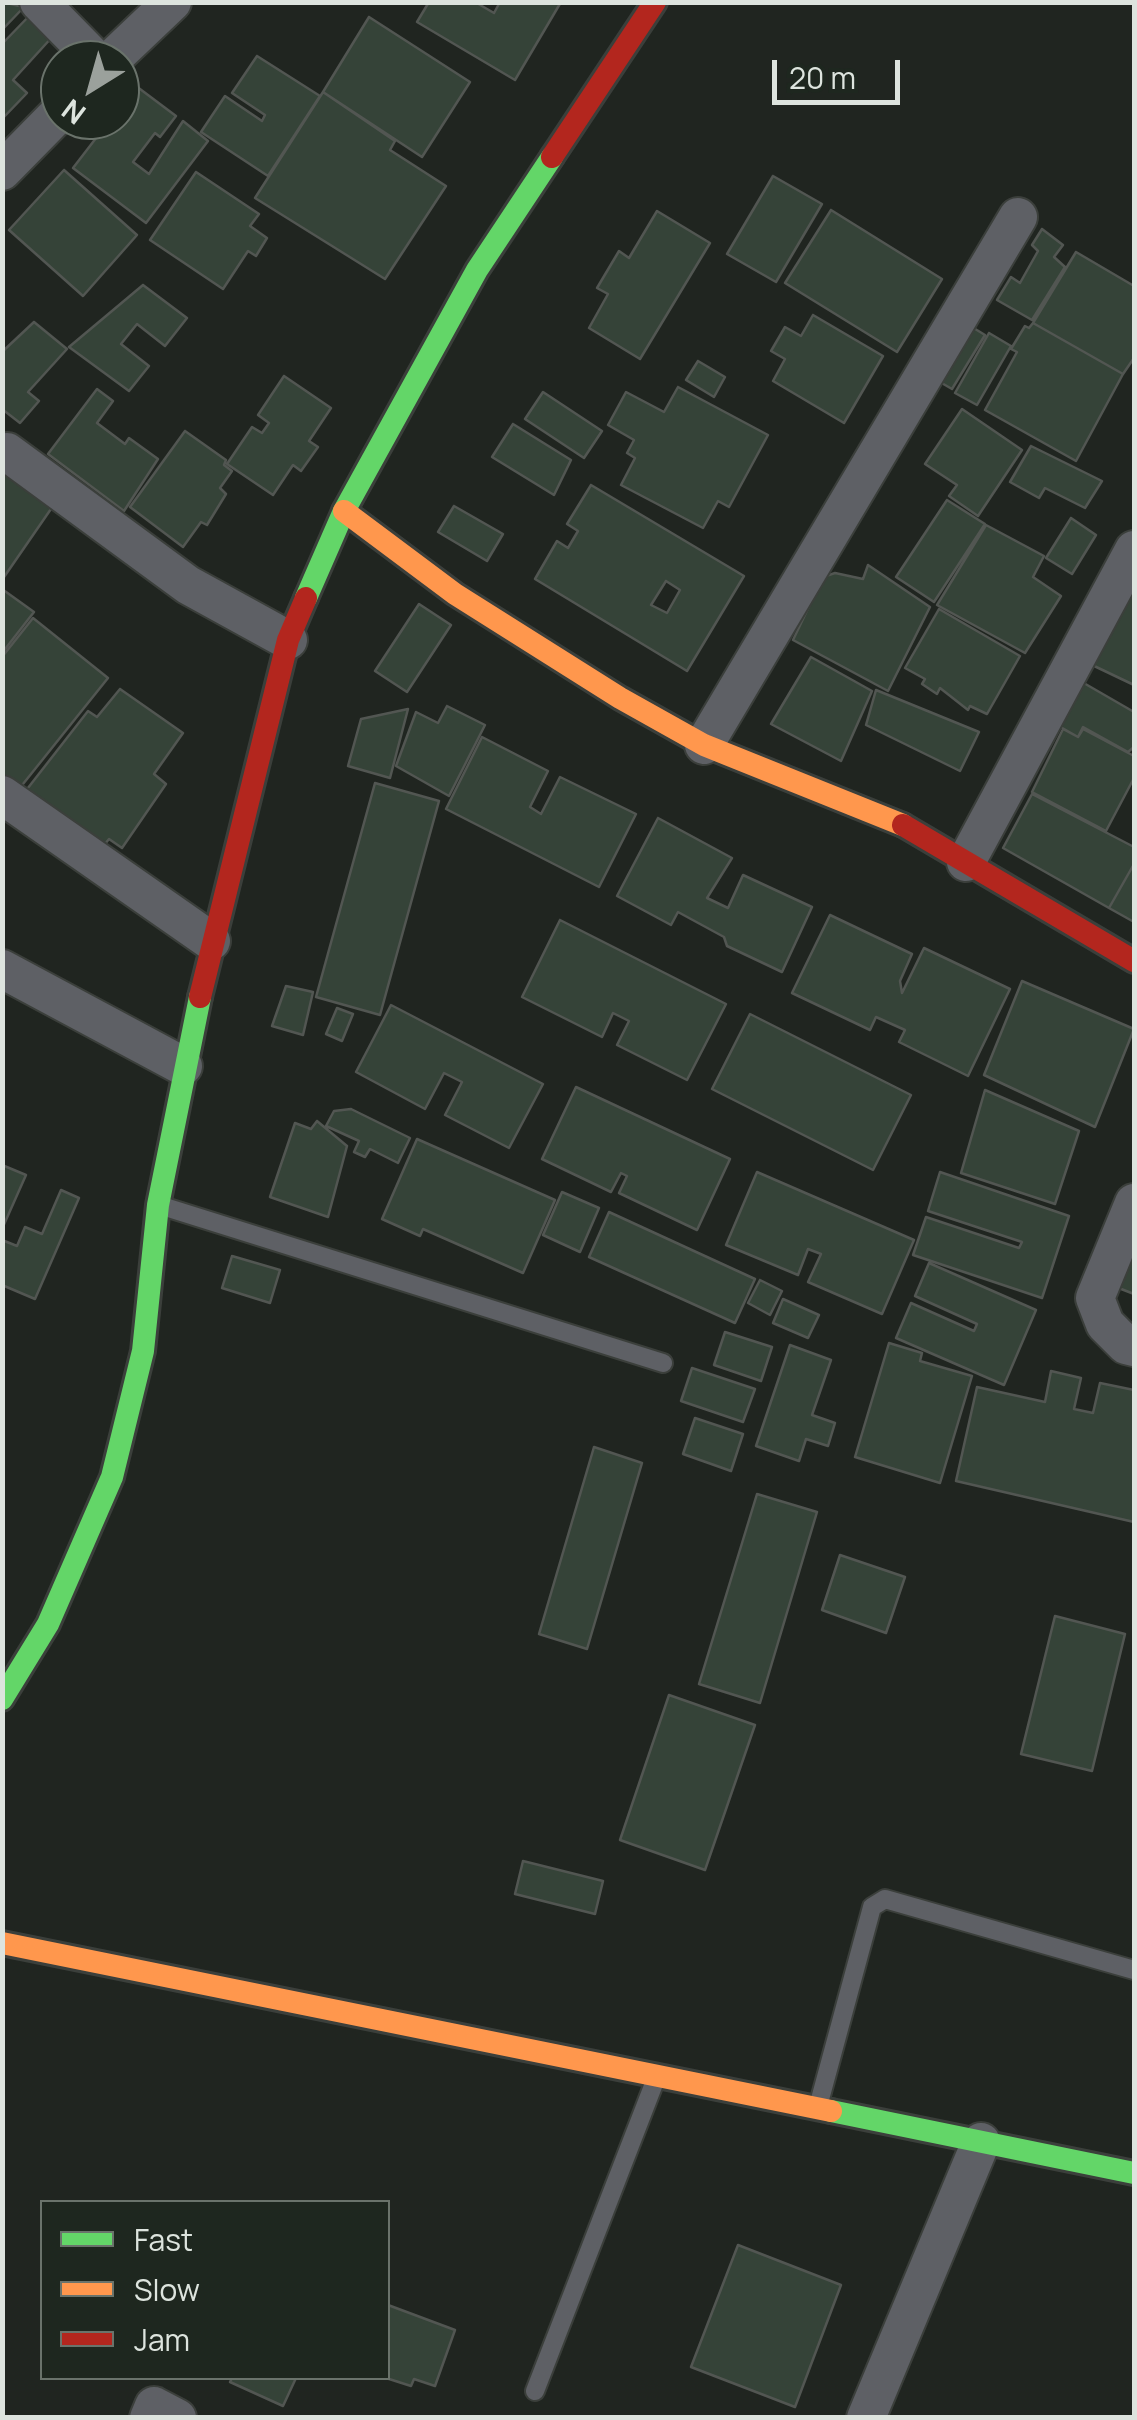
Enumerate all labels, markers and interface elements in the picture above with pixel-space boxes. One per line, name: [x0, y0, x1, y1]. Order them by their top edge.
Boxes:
north arrow: [40, 40, 140, 140]
scale bar: [777, 40, 904, 102]
text: 20 m: [789, 57, 856, 98]
text: N: [54, 91, 93, 134]
legend: [40, 2200, 390, 2380]
text: Fast: [134, 2219, 193, 2260]
text: Slow: [134, 2269, 200, 2310]
text: Jam: [134, 2319, 190, 2360]

